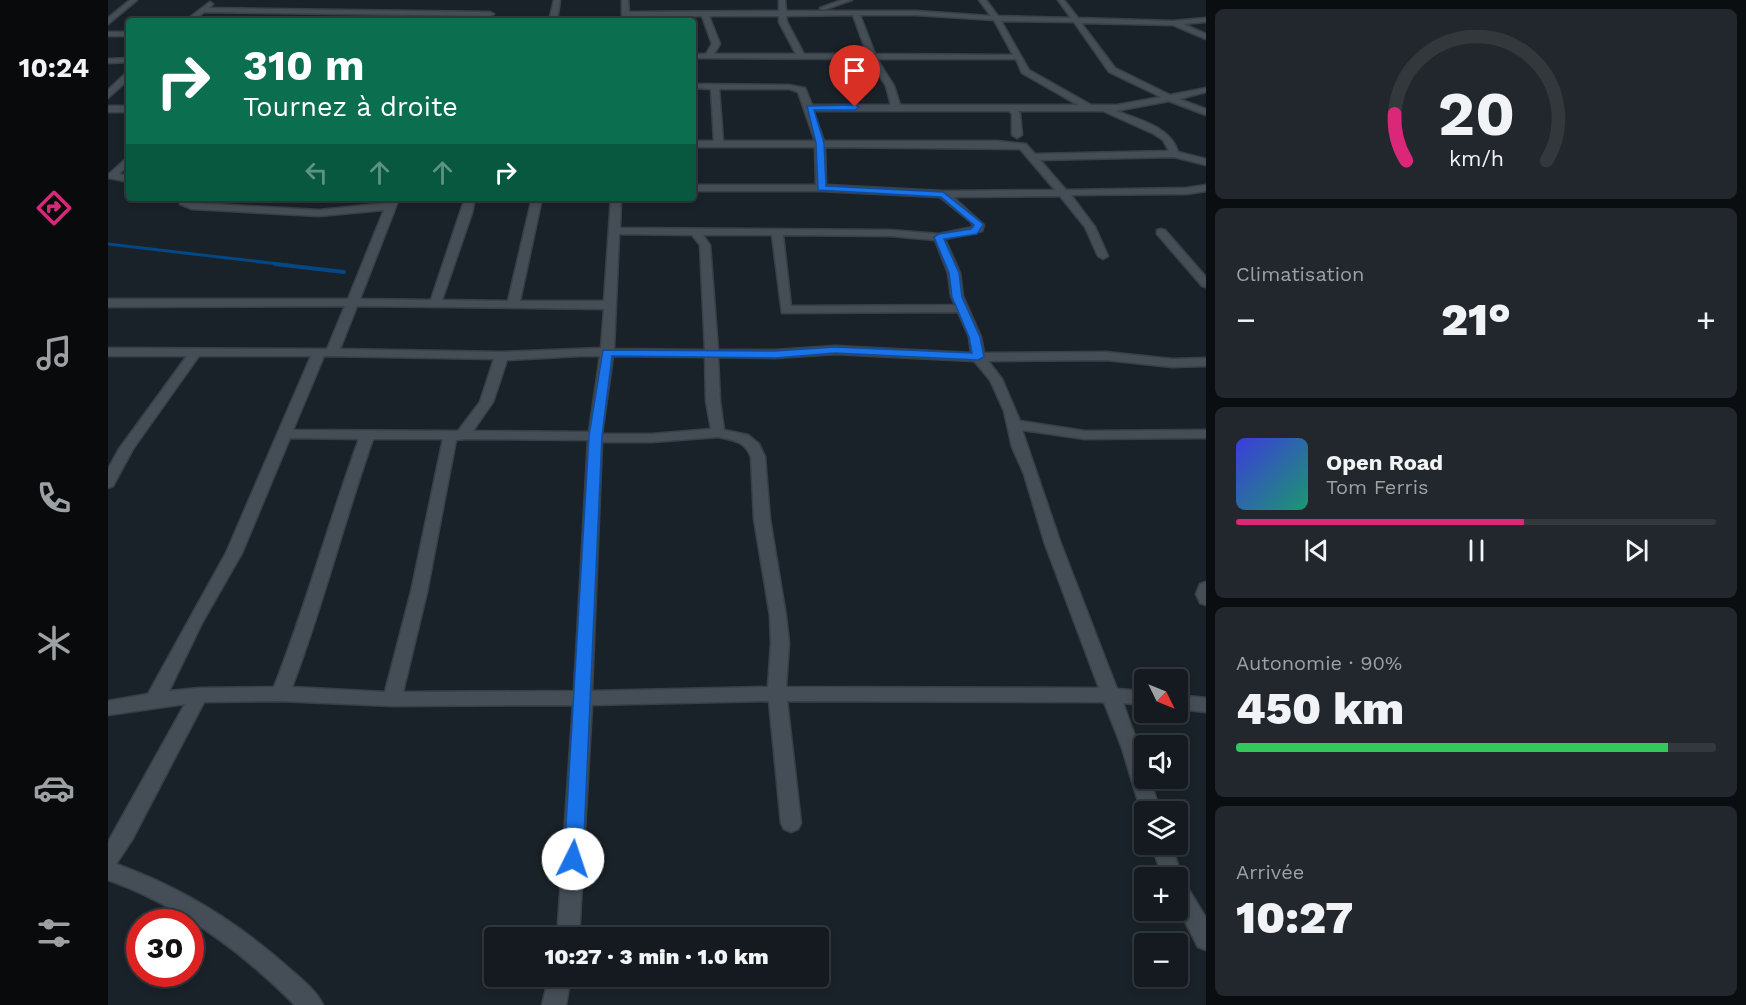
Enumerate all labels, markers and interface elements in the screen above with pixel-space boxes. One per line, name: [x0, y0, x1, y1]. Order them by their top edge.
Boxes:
text: 310 m: [243, 41, 365, 90]
icon: right: [144, 42, 222, 120]
pin: [829, 45, 880, 107]
text: 10:24: [19, 52, 89, 84]
icon: arrive: [838, 54, 871, 87]
text: 20: [1437, 77, 1515, 150]
text: Tournez à droite: [243, 91, 458, 123]
text: km/h: [1448, 146, 1504, 171]
icon: left: [300, 156, 333, 189]
icon: ahead: [363, 156, 396, 189]
icon: ahead: [426, 156, 459, 189]
icon: right: [489, 156, 522, 189]
icon: directions: [33, 187, 75, 229]
text: Climatisation: [1236, 262, 1364, 286]
text: 21°: [1441, 293, 1511, 346]
text: −: [1236, 300, 1256, 339]
text: +: [1696, 300, 1716, 339]
icon: music: [33, 332, 75, 374]
text: Open Road: [1326, 450, 1443, 475]
text: Tom Ferris: [1326, 475, 1429, 499]
icon: phone: [33, 477, 75, 519]
icon: previous: [1300, 534, 1333, 567]
icon: pause: [1460, 534, 1493, 567]
icon: next: [1620, 534, 1653, 567]
icon: climate: [33, 622, 75, 664]
text: Autonomie · 90%: [1236, 651, 1402, 675]
north arrow: [1134, 669, 1188, 723]
map controls: [1134, 669, 1188, 987]
text: 450 km: [1236, 682, 1404, 735]
button: sound: [1134, 735, 1188, 789]
icon: car: [33, 767, 75, 809]
button: layers: [1134, 801, 1188, 855]
position arrow: [541, 827, 605, 891]
text: Arrivée: [1236, 860, 1304, 884]
button: +: [1134, 867, 1188, 921]
text: 10:27: [1236, 891, 1353, 944]
speed limit sign: 30: [126, 909, 204, 987]
icon: filters: [33, 912, 75, 954]
button: −: [1134, 933, 1188, 987]
text: 10:27 · 3 min · 1.0 km: [544, 944, 769, 969]

